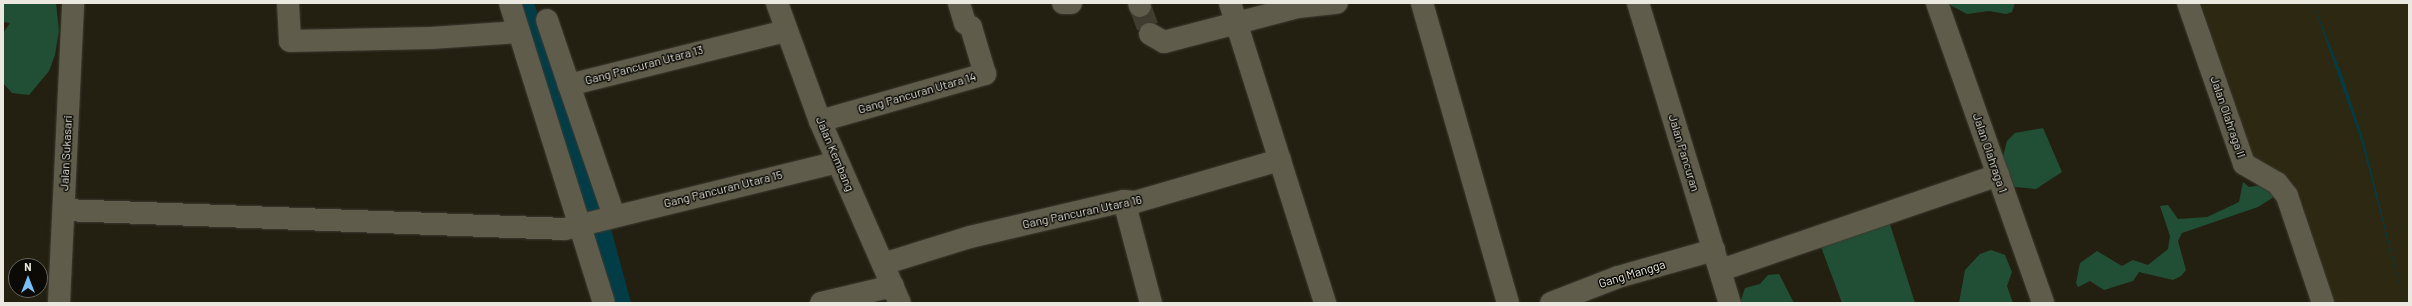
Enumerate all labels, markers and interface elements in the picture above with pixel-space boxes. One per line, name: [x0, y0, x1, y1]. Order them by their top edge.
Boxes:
street label: Gang Pancuran Utara 13: [583, 42, 705, 88]
street label: Gang Pancuran Utara 14: [856, 69, 978, 117]
street label: Jalan Olahraga II: [2207, 74, 2249, 160]
street label: Jalan Olahraga 1: [1970, 111, 2010, 195]
street label: Jalan Pancuran: [1665, 113, 1703, 193]
street label: Jalan Kembang: [813, 114, 857, 194]
street label: Jalan Sukasari: [57, 115, 75, 191]
street label: Gang Pancuran Utara 15: [662, 167, 784, 211]
street label: Gang Pancuran Utara 16: [1021, 192, 1143, 232]
street label: Gang Mangga: [1597, 257, 1667, 291]
north arrow: [8, 258, 48, 298]
text: N: [24, 260, 32, 273]

